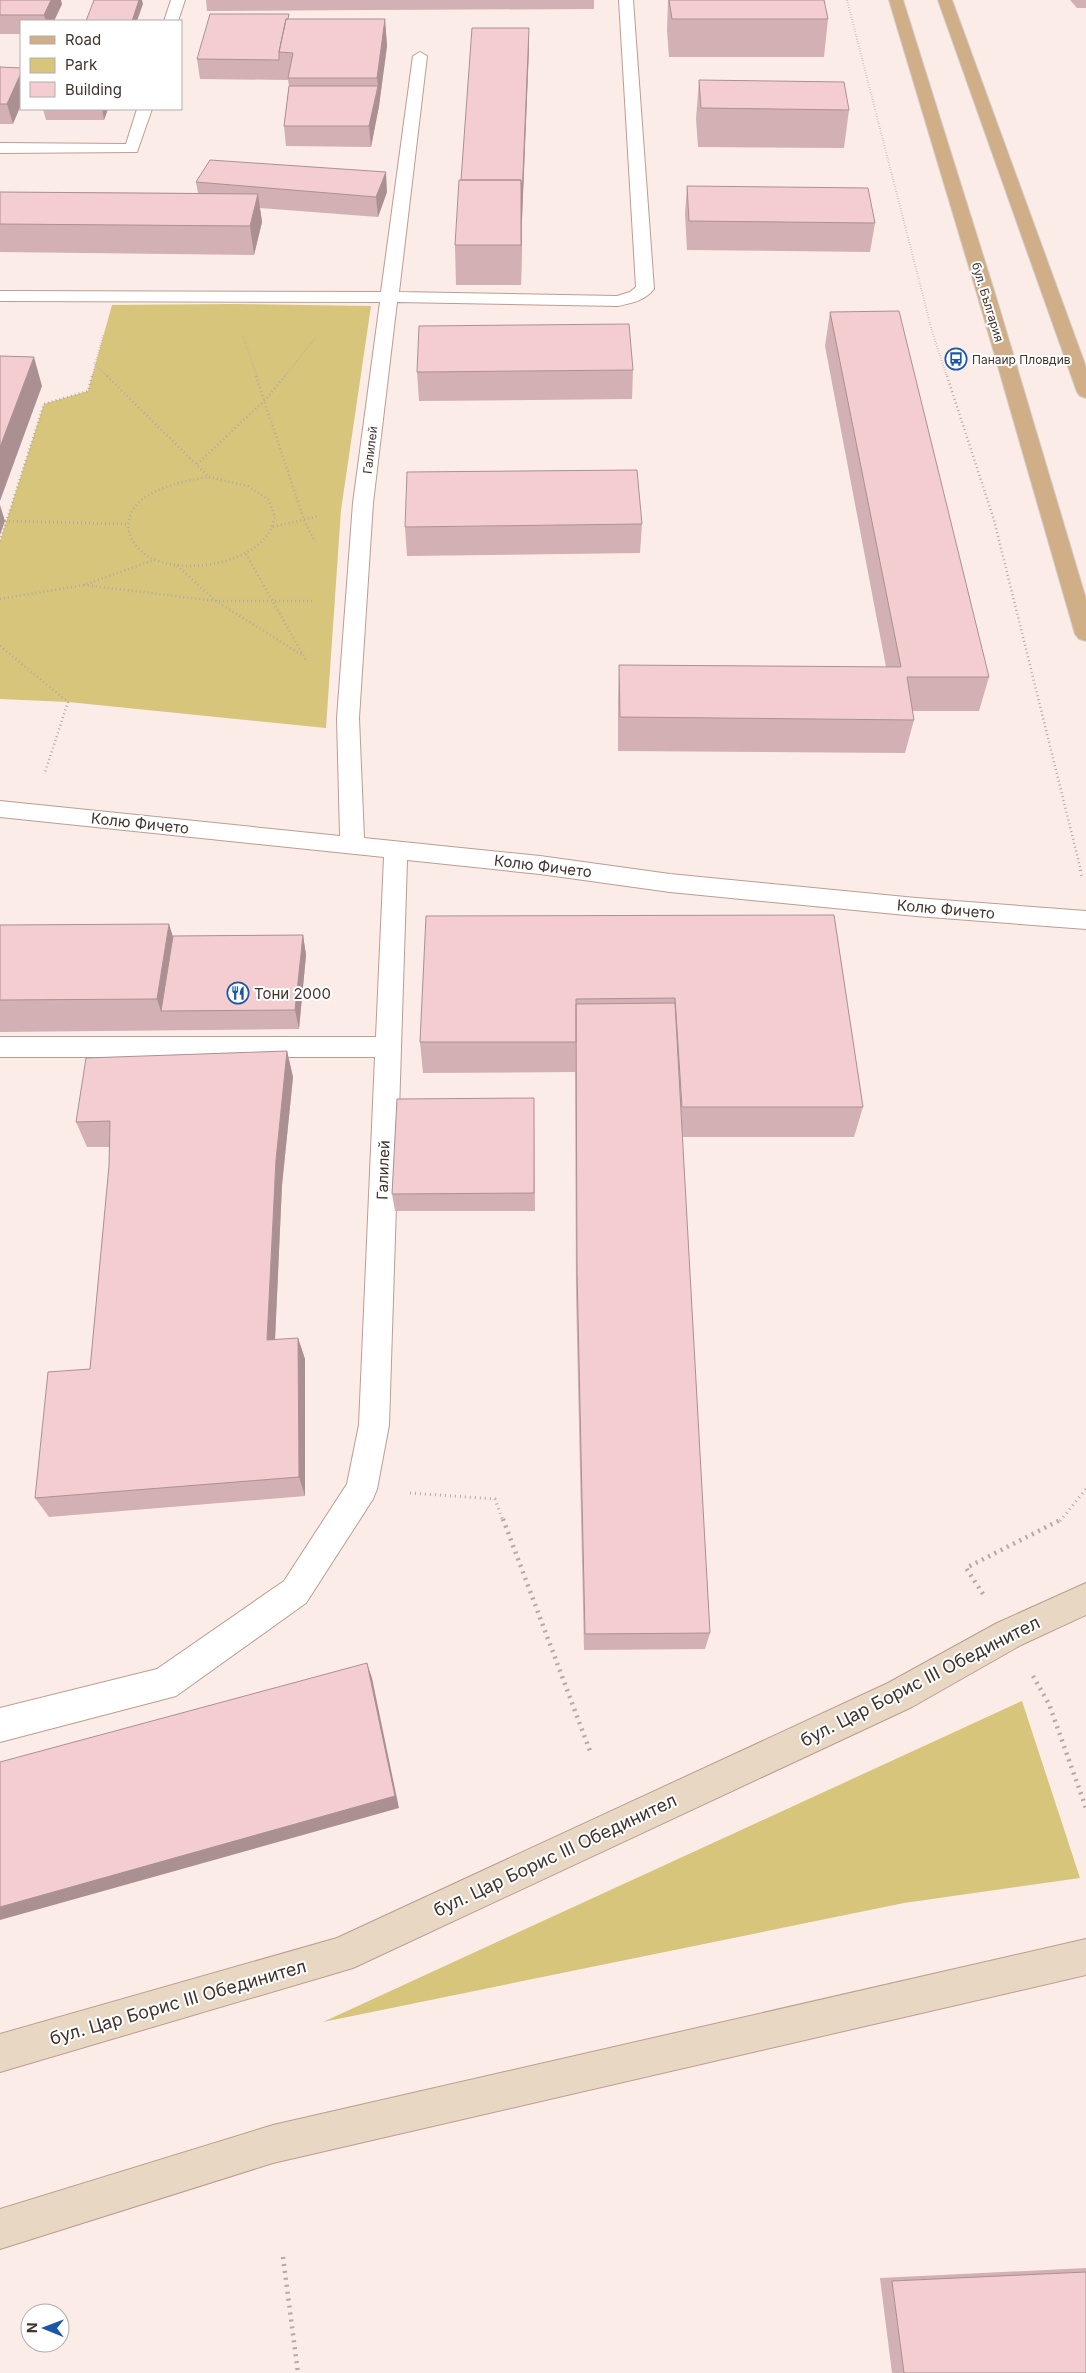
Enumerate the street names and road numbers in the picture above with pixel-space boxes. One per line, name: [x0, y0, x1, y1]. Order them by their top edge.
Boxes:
street label: бул. България: [969, 260, 1007, 344]
street label: Галилей: [360, 425, 380, 475]
street label: Колю Фичето: [90, 808, 190, 838]
street label: Колю Фичето: [493, 851, 593, 881]
street label: Колю Фичето: [896, 895, 996, 923]
street label: Галилей: [372, 1140, 394, 1200]
street label: бул. Цар Борис III Обединител: [797, 1611, 1043, 1751]
street label: бул. Цар Борис III Обединител: [430, 1789, 680, 1921]
street label: бул. Цар Борис III Обединител: [47, 1955, 309, 2049]

